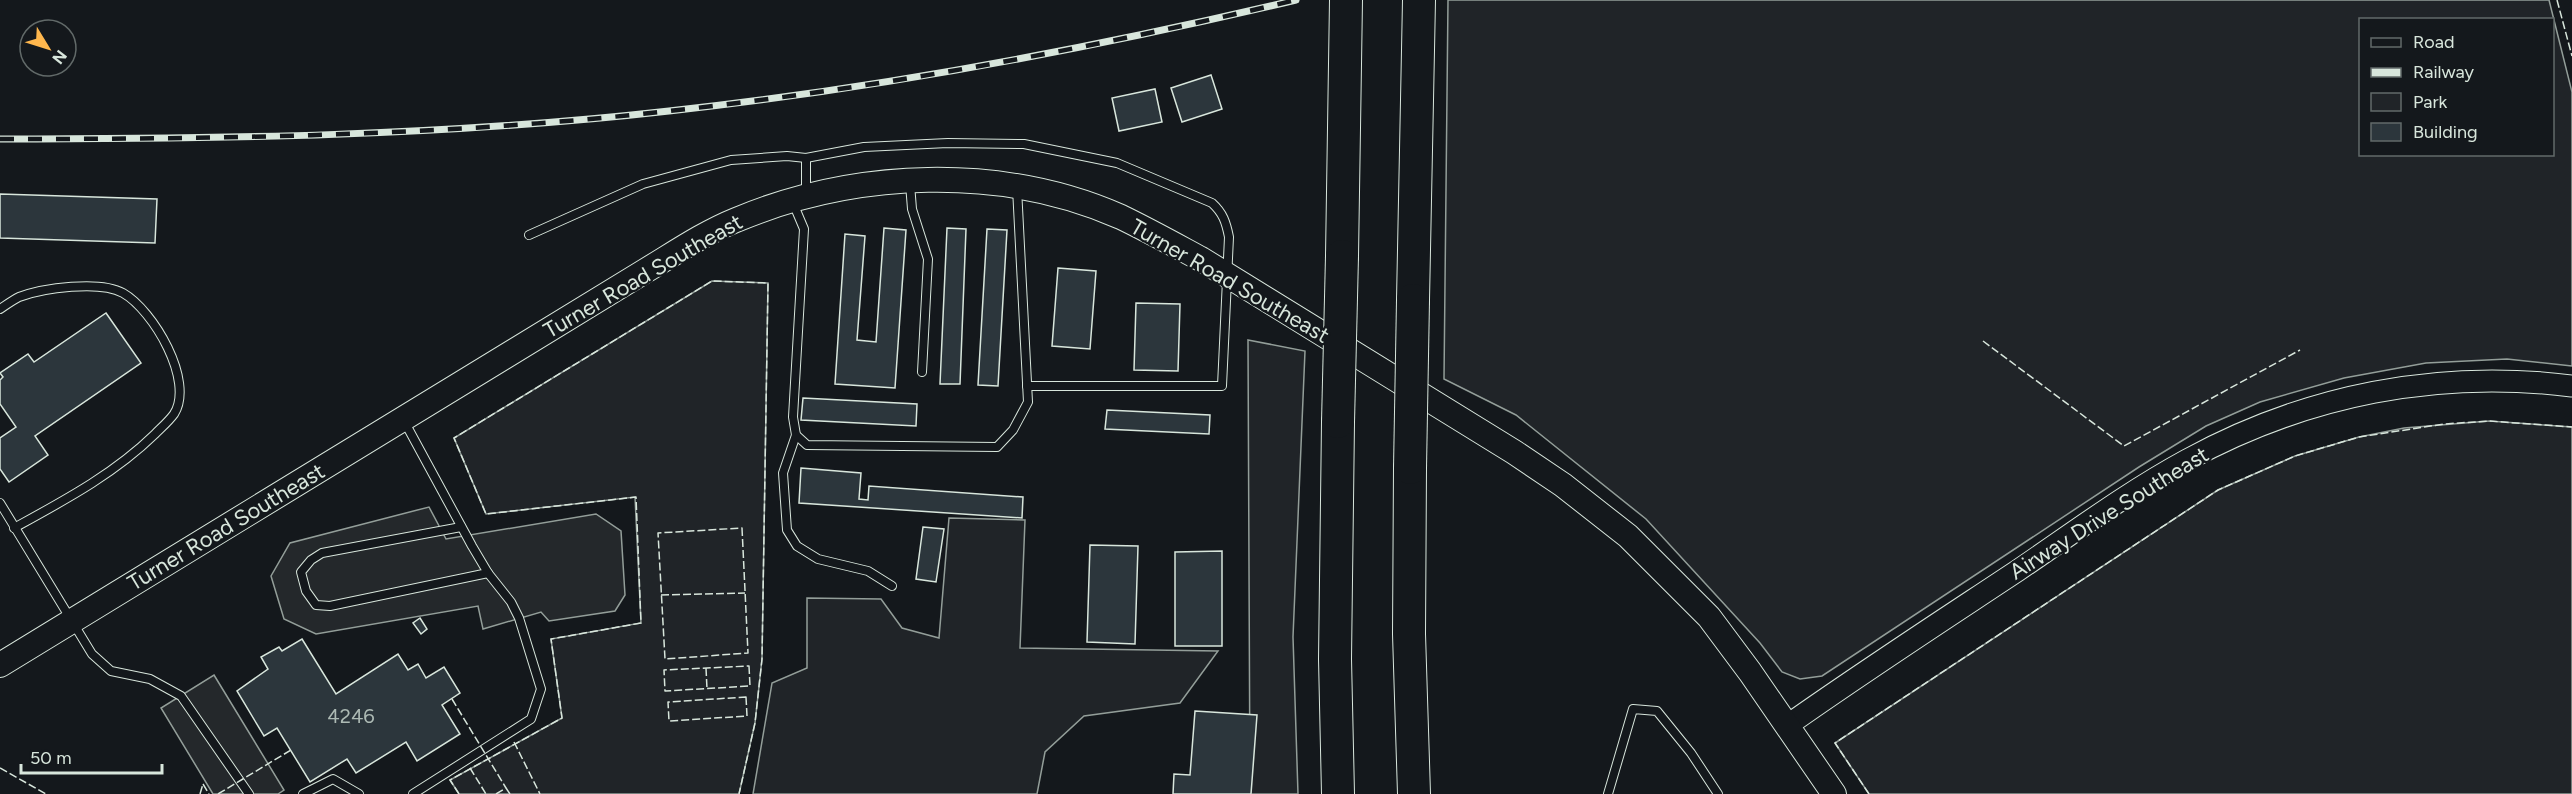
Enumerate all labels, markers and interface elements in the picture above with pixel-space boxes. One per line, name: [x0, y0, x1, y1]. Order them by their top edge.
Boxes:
north arrow: [18, 18, 78, 78]
legend: [2359, 18, 2554, 156]
text: Road: [2413, 31, 2454, 53]
text: N: [48, 46, 71, 68]
text: Railway: [2413, 61, 2475, 83]
text: Park: [2413, 91, 2448, 113]
text: Building: [2413, 121, 2478, 143]
street label: Turner Road Southeast: [539, 208, 747, 344]
street label: Turner Road Southeast: [1126, 213, 1334, 349]
street label: Airway Drive Southeast: [2004, 441, 2214, 585]
street label: Turner Road Southeast: [123, 457, 329, 597]
house number: 4246: [327, 704, 375, 728]
scale bar: [21, 737, 162, 775]
text: 50 m: [30, 747, 72, 769]

